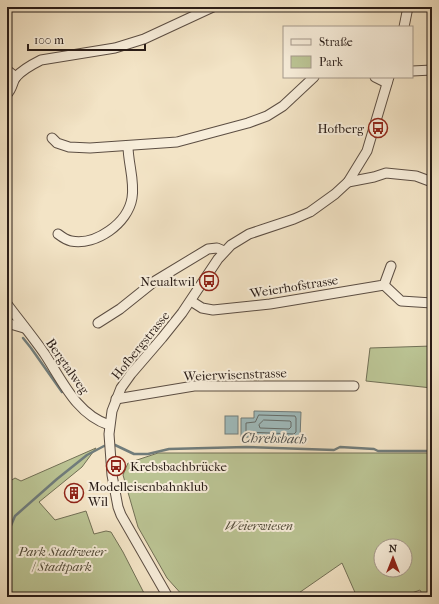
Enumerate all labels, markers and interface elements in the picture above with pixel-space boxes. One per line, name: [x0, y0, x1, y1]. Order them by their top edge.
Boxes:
scale bar: [28, 26, 145, 52]
legend: [283, 26, 413, 78]
text: 100 m: [34, 33, 64, 47]
text: Straße: [319, 35, 353, 49]
text: Park: [319, 55, 344, 69]
bus stop icon: Hofberg: [367, 117, 389, 139]
place label: Hofberg: [317, 121, 365, 136]
bus stop icon: Neualtwil: [198, 270, 220, 292]
street label: Weierhofstrasse: [248, 272, 340, 301]
place label: Neualtwil: [140, 274, 195, 289]
street label: Hofbergstrasse: [108, 308, 173, 383]
street label: Bergtalweg: [43, 336, 93, 398]
street label: Weierwisenstrasse: [182, 365, 288, 384]
water label: Chrebsbach: [241, 429, 307, 448]
bus stop icon: Krebsbachbrücke: [105, 455, 127, 477]
place label: Krebsbachbrücke: [130, 459, 227, 474]
place label: Modelleisenbahnklub Wil: [87, 479, 208, 509]
building icon: Modelleisenbahnklub Wil: [63, 482, 85, 504]
park label: Weierwiesen: [225, 518, 293, 533]
north arrow: [373, 538, 413, 578]
text: N: [389, 542, 398, 555]
park label: Park Stadtweier / Stadtpark: [17, 544, 107, 574]

